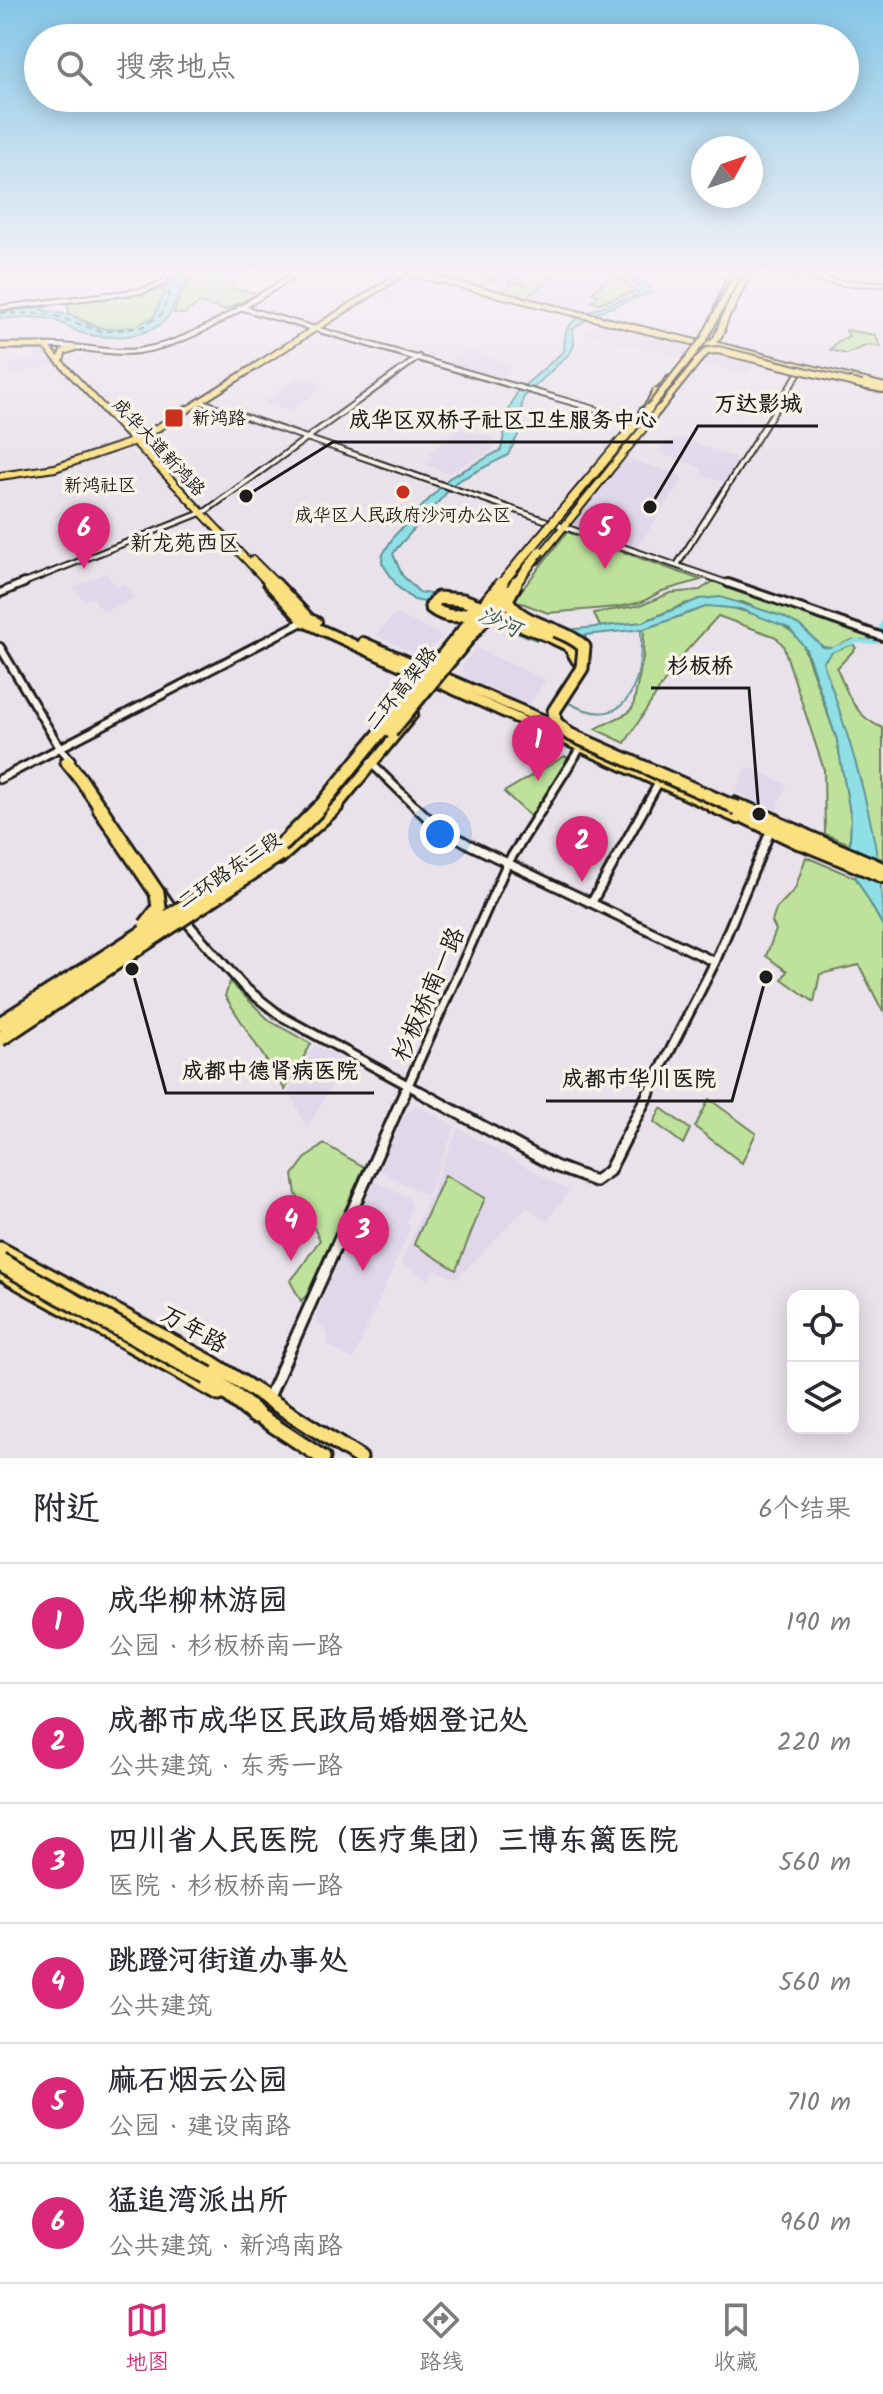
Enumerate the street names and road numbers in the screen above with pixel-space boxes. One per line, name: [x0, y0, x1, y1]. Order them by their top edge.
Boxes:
street label: 成华大道新鸿路: [104, 392, 211, 504]
street label: 二环高架路: [359, 640, 447, 738]
street label: 二环路东三段: [171, 825, 289, 918]
street label: 杉板桥南一路: [382, 921, 476, 1068]
street label: 万年路: [152, 1296, 234, 1365]

